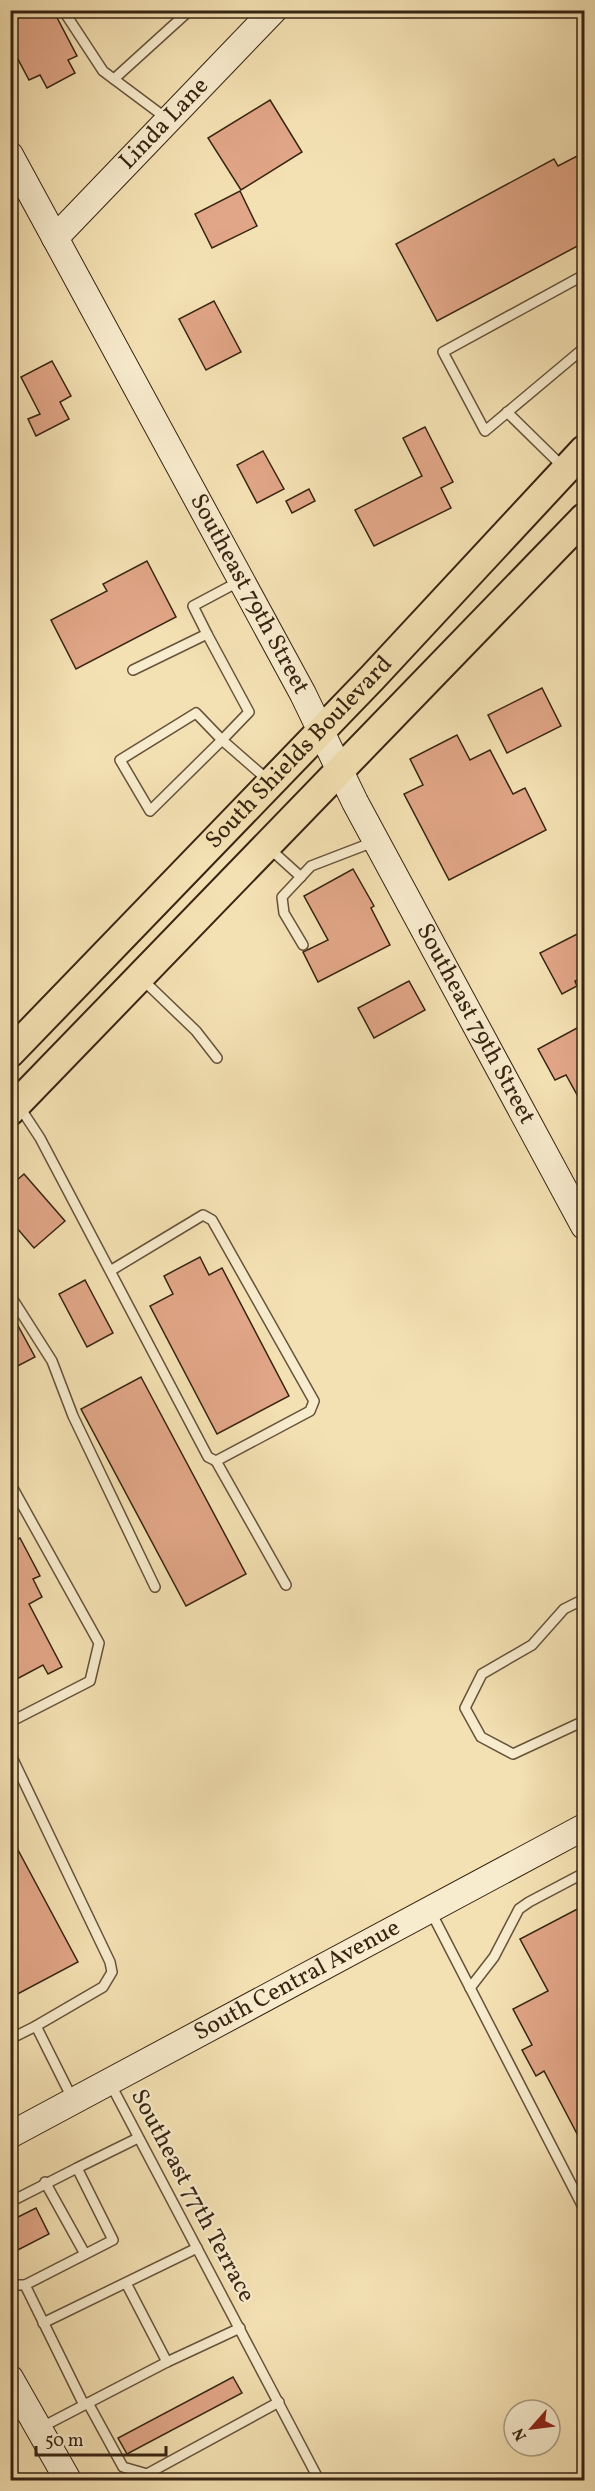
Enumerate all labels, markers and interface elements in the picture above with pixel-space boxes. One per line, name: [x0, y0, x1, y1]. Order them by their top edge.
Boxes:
street label: Linda Lane: [112, 70, 217, 178]
street label: Southeast 79th Street: [180, 488, 317, 701]
street label: South Shields Boulevard: [198, 649, 401, 857]
street label: Southeast 79th Street: [407, 918, 543, 1131]
street label: South Central Avenue: [188, 1912, 406, 2050]
street label: Southeast 77th Terrace: [121, 2083, 263, 2309]
north arrow: [502, 2398, 562, 2458]
scale bar: [36, 2419, 166, 2457]
text: N: [508, 2423, 533, 2444]
text: 50 m: [45, 2429, 84, 2454]

